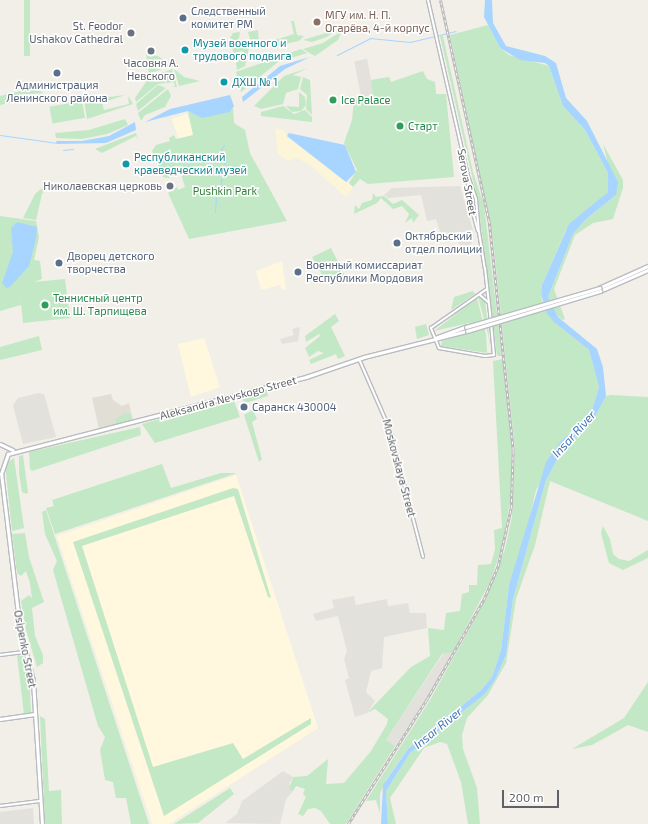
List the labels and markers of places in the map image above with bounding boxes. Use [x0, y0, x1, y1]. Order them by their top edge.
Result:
place label: Следственный комитет РМ [191, 5, 266, 31]
place label: МГУ им. Н. П. Огарёва, 4-й корпус [325, 9, 430, 35]
marker: Следственный комитет РМ [178, 13, 188, 23]
marker: МГУ им. Н. П. Огарёва, 4-й корпус [312, 17, 322, 27]
place label: St. Feodor Ushakov Cathedral [29, 20, 123, 46]
marker: St. Feodor Ushakov Cathedral [126, 28, 136, 38]
place label: Музей военного и трудового подвига [193, 37, 292, 63]
marker: Музей военного и трудового подвига [180, 45, 190, 55]
marker: Часовня А. Невского [146, 46, 156, 56]
place label: Часовня А. Невского [124, 57, 178, 83]
marker: Администрация Ленинского района [52, 68, 62, 78]
place label: ДХШ № 1 [232, 75, 278, 89]
marker: ДХШ № 1 [219, 77, 229, 87]
place label: Администрация Ленинского района [6, 79, 108, 105]
place label: Ice Palace [341, 93, 391, 107]
marker: Ice Palace [328, 95, 338, 105]
place label: Старт [408, 119, 438, 133]
marker: Старт [395, 121, 405, 131]
place label: Республиканский краеведческий музей [134, 151, 247, 177]
marker: Республиканский краеведческий музей [121, 159, 131, 169]
place label: Николаевская церковь [43, 179, 162, 193]
marker: Николаевская церковь [165, 181, 175, 191]
place label: Октябрьский отдел полиции [405, 230, 482, 256]
marker: Октябрьский отдел полиции [392, 238, 402, 248]
place label: Дворец детского творчества [67, 250, 155, 276]
marker: Дворец детского творчества [54, 258, 64, 268]
place label: Военный комиссариат Республики Мордовия [306, 259, 423, 285]
marker: Военный комиссариат Республики Мордовия [293, 267, 303, 277]
place label: Теннисный центр им. Ш. Тарпищева [53, 292, 147, 318]
marker: Теннисный центр им. Ш. Тарпищева [40, 300, 50, 310]
place label: Саранск 430004 [252, 400, 337, 414]
marker: Саранск 430004 [239, 402, 249, 412]

